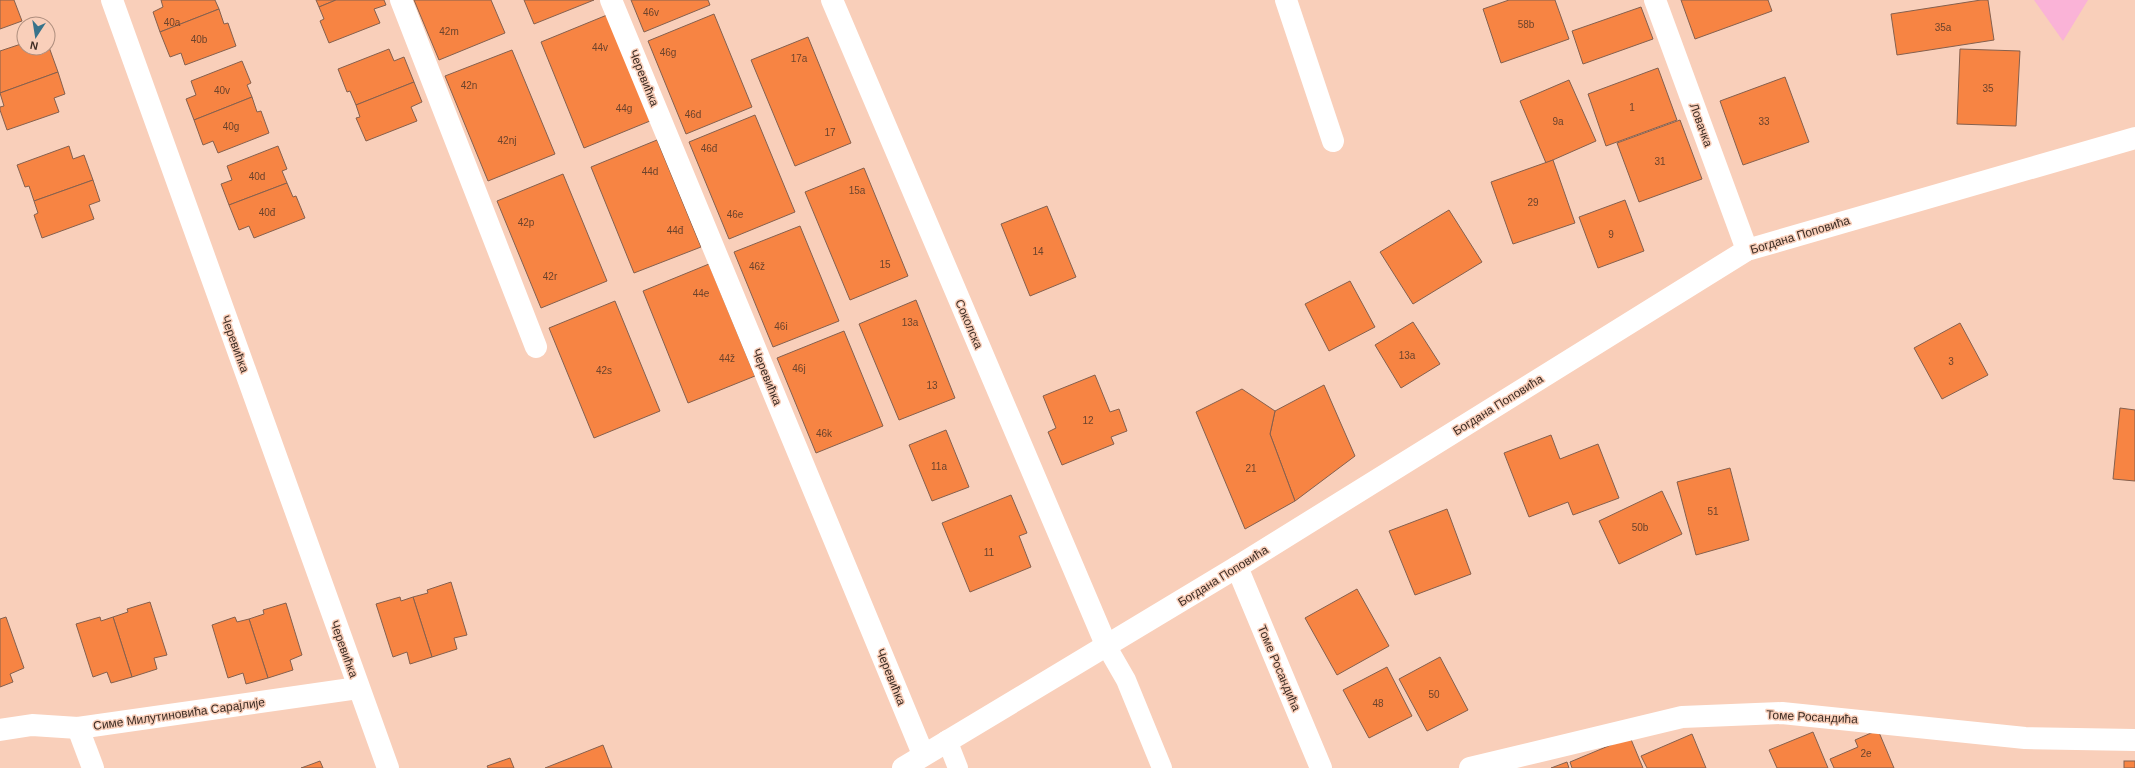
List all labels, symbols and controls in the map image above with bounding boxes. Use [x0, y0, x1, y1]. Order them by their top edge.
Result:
house number: 46v [643, 7, 659, 18]
north arrow [16, 16, 56, 56]
house number: 40a [164, 17, 181, 28]
house number: 58b [1518, 19, 1535, 30]
house number: 35a [1935, 22, 1952, 33]
house number: 42m [439, 26, 459, 37]
house number: 40b [191, 34, 208, 45]
text: N [29, 39, 39, 52]
house number: 44v [592, 42, 608, 53]
house number: 46g [660, 47, 676, 58]
street label: Черевићка [626, 48, 662, 109]
house number: 17a [791, 53, 808, 64]
house number: 42n [461, 80, 477, 91]
house number: 35 [1982, 83, 1994, 94]
house number: 40v [214, 85, 230, 96]
street label: Ловачка [1687, 101, 1715, 149]
house number: 1 [1629, 102, 1635, 113]
house number: 44g [616, 103, 632, 114]
house number: 46d [685, 109, 701, 120]
house number: 9a [1552, 116, 1564, 127]
house number: 33 [1758, 116, 1770, 127]
house number: 40g [223, 121, 239, 132]
house number: 17 [824, 127, 836, 138]
house number: 42nj [498, 135, 516, 146]
house number: 46đ [701, 143, 718, 154]
house number: 31 [1654, 156, 1666, 167]
house number: 44d [642, 166, 658, 177]
house number: 40d [249, 171, 265, 182]
house number: 15a [849, 185, 866, 196]
house number: 29 [1527, 197, 1539, 208]
house number: 40đ [259, 207, 276, 218]
house number: 46e [727, 209, 744, 220]
street label: Богдана Поповића [1748, 213, 1852, 257]
house number: 42p [518, 217, 535, 228]
house number: 44đ [667, 225, 684, 236]
house number: 9 [1608, 229, 1614, 240]
house number: 14 [1032, 246, 1044, 257]
house number: 15 [879, 259, 891, 270]
house number: 46ž [749, 261, 765, 272]
house number: 42r [543, 271, 558, 282]
house number: 44e [693, 288, 710, 299]
street label: Соколска [952, 297, 986, 351]
street label: Черевићка [218, 313, 252, 375]
house number: 13a [902, 317, 919, 328]
house number: 46i [774, 321, 788, 332]
street label: Черевићка [749, 347, 785, 408]
house number: 13a [1399, 350, 1416, 361]
house number: 44ž [719, 353, 735, 364]
house number: 3 [1948, 356, 1954, 367]
house number: 46j [792, 363, 806, 374]
house number: 42s [596, 365, 612, 376]
street label: Богдана Поповића [1450, 371, 1546, 438]
house number: 13 [926, 380, 938, 391]
house number: 12 [1082, 415, 1094, 426]
house number: 46k [816, 428, 833, 439]
house number: 11a [931, 461, 947, 472]
house number: 21 [1245, 463, 1257, 474]
house number: 51 [1707, 506, 1719, 517]
house number: 50b [1632, 522, 1649, 533]
street label: Богдана Поповића [1175, 542, 1271, 609]
house number: 11 [984, 547, 995, 558]
street label: Черевићка [327, 618, 361, 680]
street label: Томе Росандића [1255, 623, 1304, 713]
street label: Черевићка [873, 647, 909, 708]
house number: 50 [1428, 689, 1440, 700]
street label: Симе Милутиновића Сарајлије [92, 695, 266, 733]
house number: 48 [1372, 698, 1384, 709]
street label: Томе Росандића [1766, 708, 1859, 726]
house number: 2e [1860, 748, 1872, 759]

